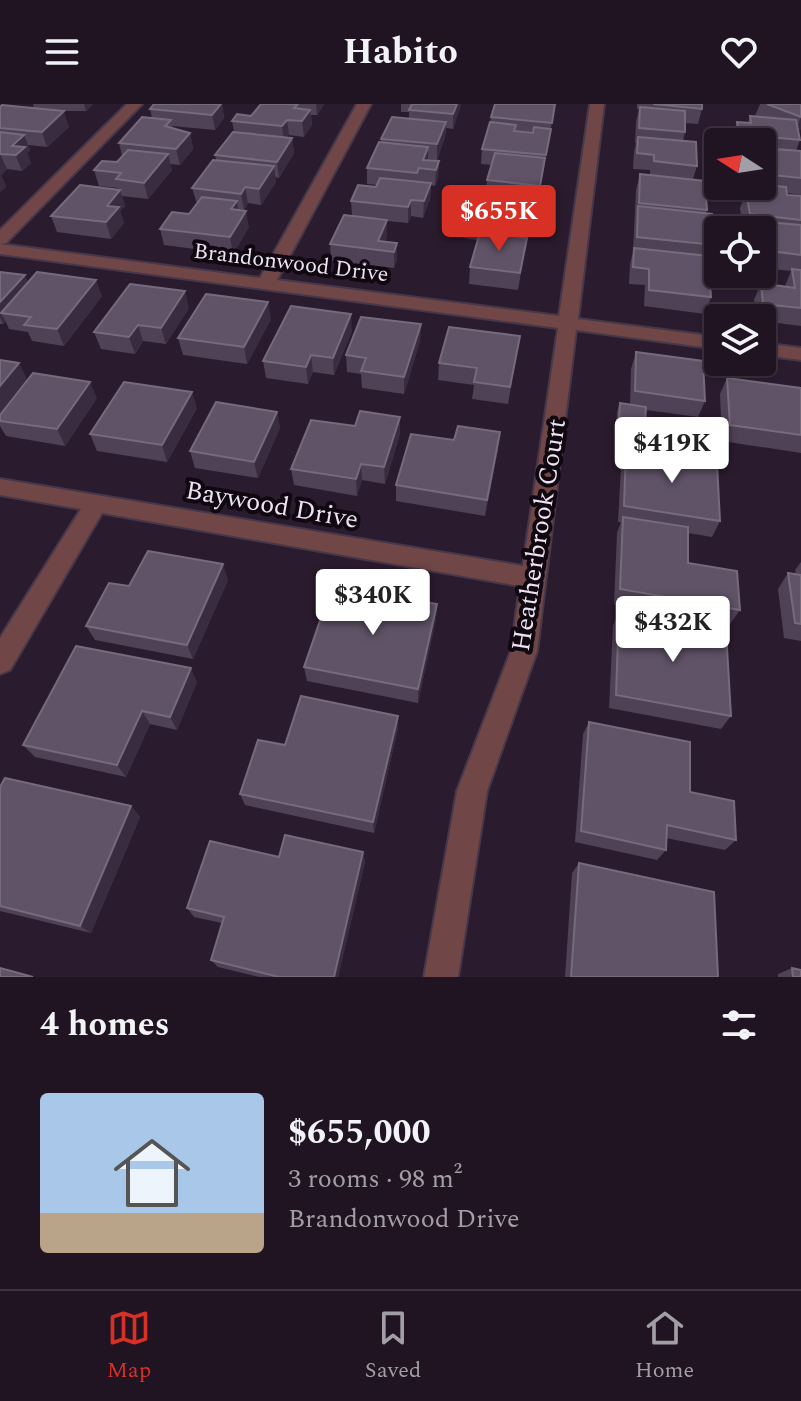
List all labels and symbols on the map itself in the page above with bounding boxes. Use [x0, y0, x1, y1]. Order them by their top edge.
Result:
north arrow [704, 128, 776, 200]
pin: $655K [443, 185, 555, 253]
street label: Brandonwood Drive [192, 235, 390, 291]
street label: Heatherbrook Court [501, 416, 577, 654]
pin: $419K [616, 417, 728, 485]
street label: Baywood Drive [182, 470, 362, 540]
pin: $340K [317, 569, 429, 637]
pin: $432K [617, 596, 729, 664]

